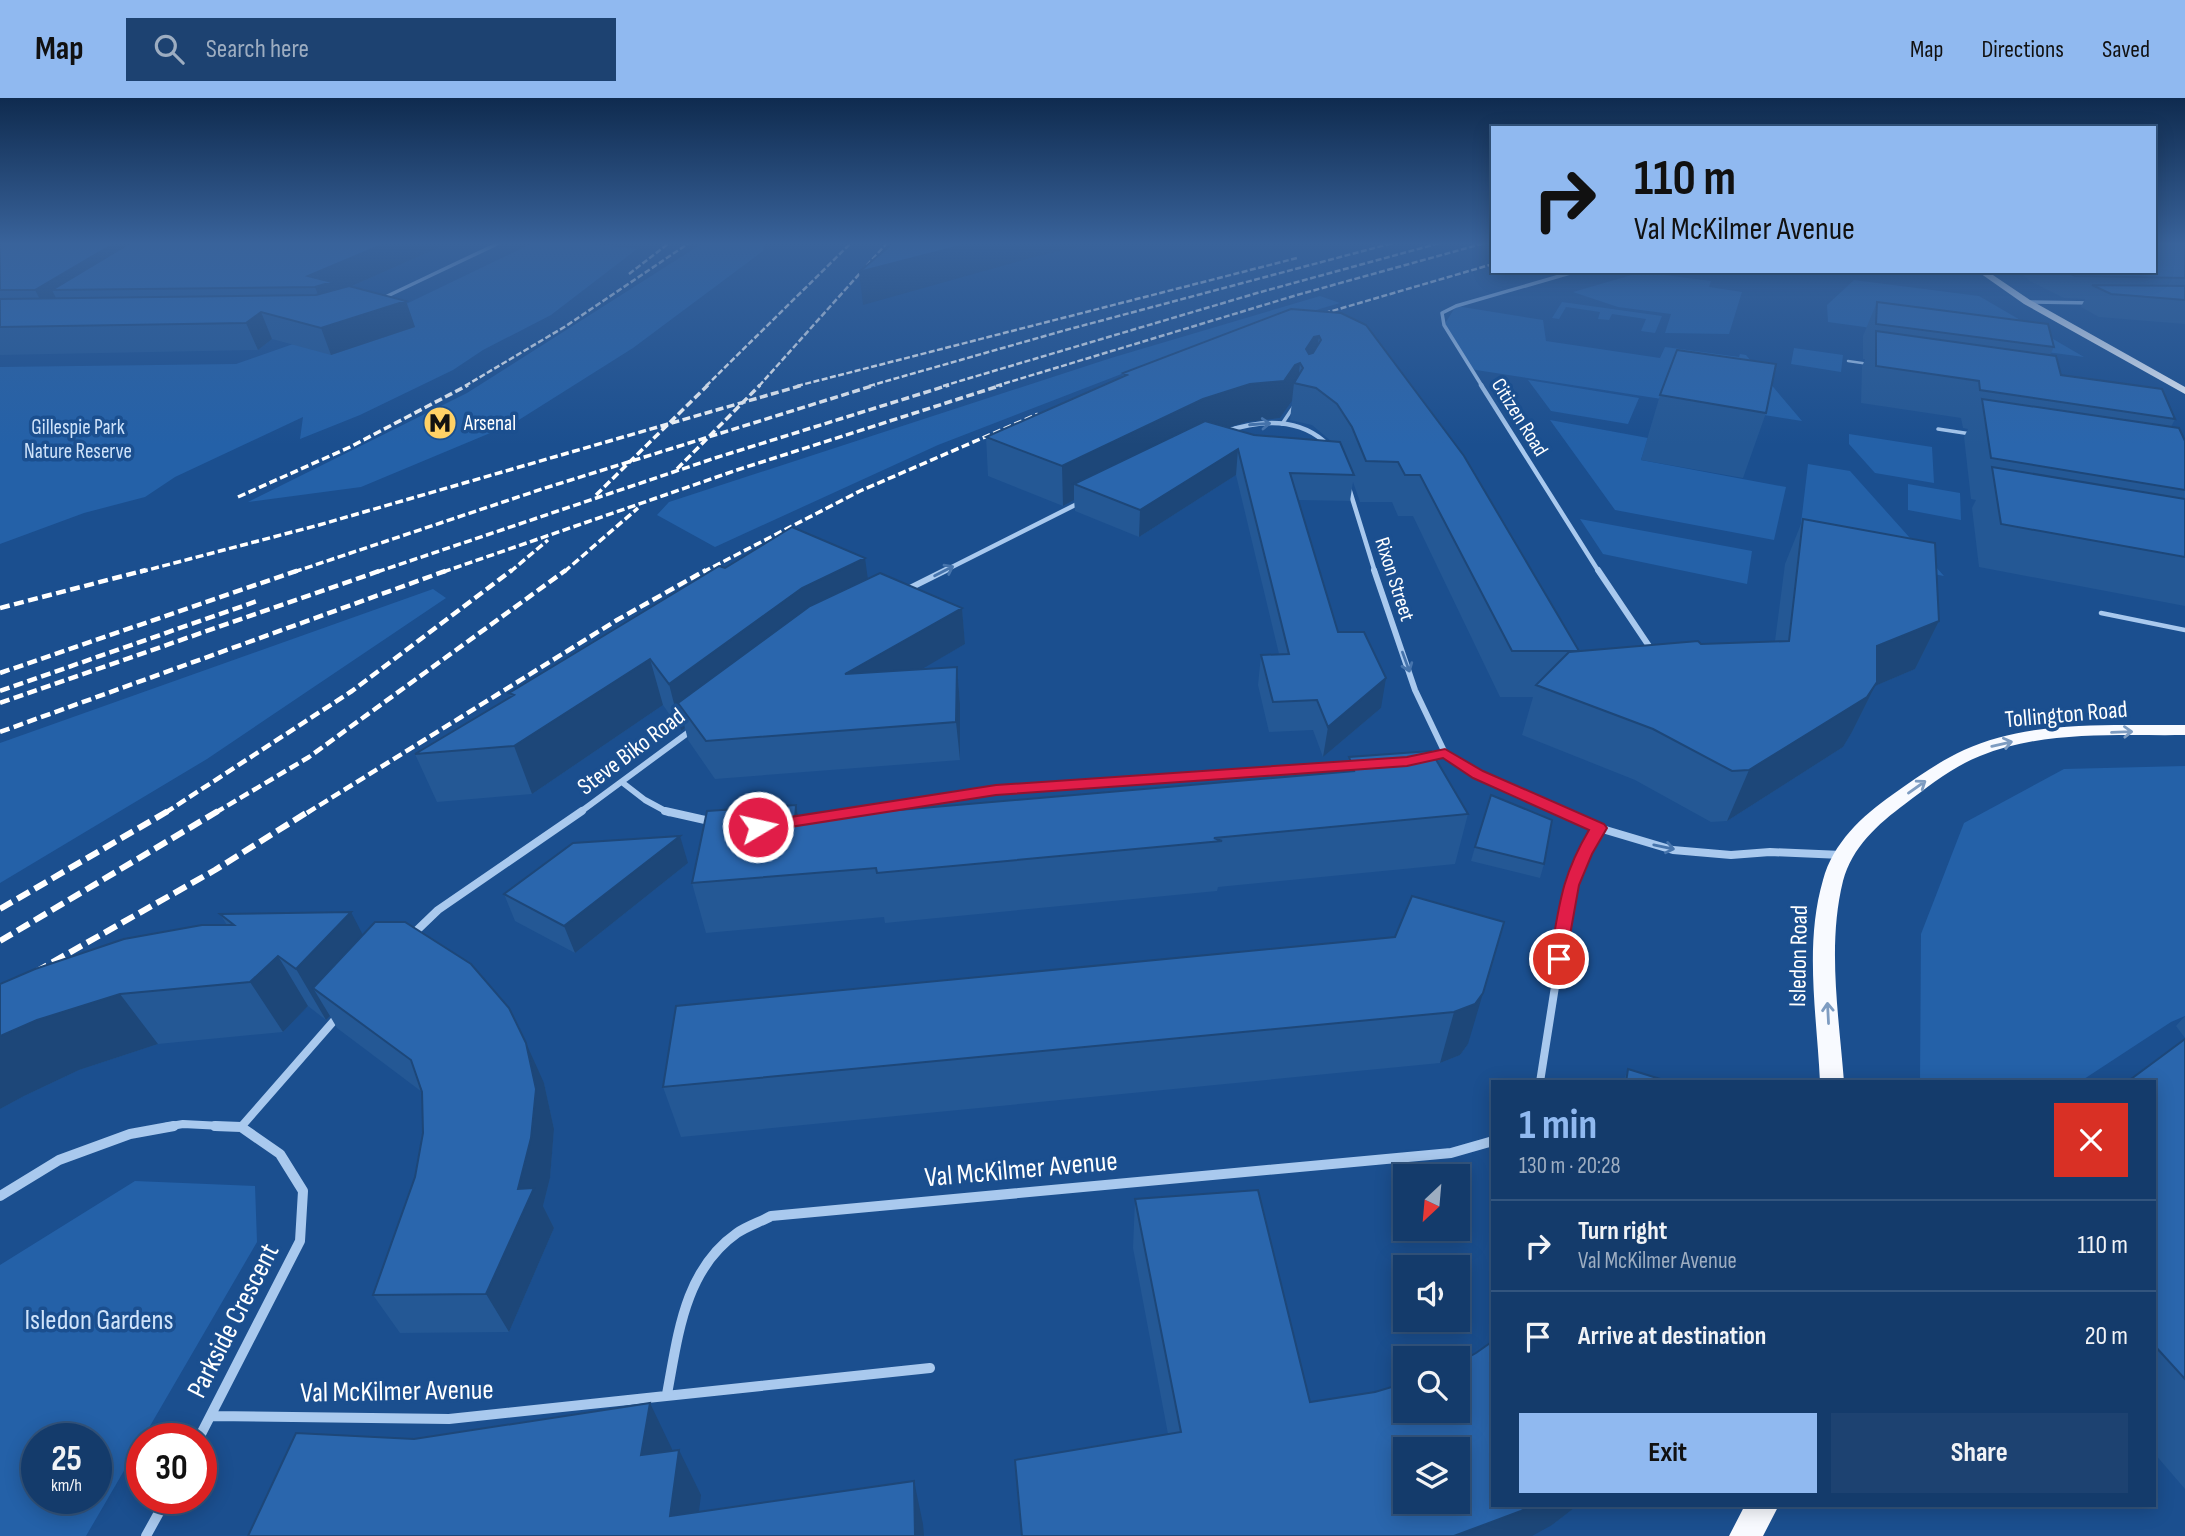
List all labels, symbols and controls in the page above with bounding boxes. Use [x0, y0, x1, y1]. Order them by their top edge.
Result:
search box [126, 18, 616, 81]
text: Map [35, 29, 84, 69]
icon: search [150, 30, 188, 68]
text: Search here [206, 34, 309, 65]
text: Map [1910, 35, 1943, 64]
text: Directions [1981, 35, 2064, 64]
text: Saved [2102, 35, 2150, 64]
text: 110 m [1634, 150, 1736, 209]
icon: right [1519, 154, 1610, 245]
text: Val McKilmer Avenue [1634, 210, 1855, 249]
street label: Citizen Road [1486, 374, 1553, 461]
metro station icon: Arsenal [421, 404, 459, 442]
place label: Arsenal [463, 411, 516, 436]
park label: Gillespie Park Nature Reserve [24, 415, 132, 464]
one-way arrow [1248, 417, 1271, 430]
street label: Rixon Street [1369, 534, 1420, 624]
one-way arrow [933, 563, 954, 577]
one-way arrow [1401, 650, 1413, 672]
street label: Tollington Road [2004, 695, 2129, 734]
street label: Steve Biko Road [572, 702, 691, 801]
one-way arrow [2110, 725, 2133, 739]
one-way arrow [1990, 737, 2012, 750]
one-way arrow [1906, 780, 1926, 794]
position arrow [721, 790, 795, 864]
one-way arrow [1652, 841, 1675, 855]
street label: Isledon Road [1783, 905, 1814, 1007]
pin [1529, 929, 1589, 989]
icon: arrive [1540, 940, 1578, 978]
one-way arrow [1822, 1002, 1835, 1025]
text: 1 min [1519, 1100, 1597, 1151]
button: close [2054, 1103, 2128, 1177]
street label: Val McKilmer Avenue [923, 1145, 1119, 1194]
text: 130 m · 20:28 [1519, 1152, 1621, 1180]
north arrow [1393, 1164, 1470, 1241]
map controls [1393, 1164, 1470, 1514]
text: Turn right [1578, 1216, 1667, 1247]
icon: right [1519, 1227, 1557, 1265]
text: 110 m [2077, 1230, 2128, 1261]
street label: Parkside Crescent [180, 1238, 286, 1403]
text: Val McKilmer Avenue [1578, 1247, 1737, 1275]
button: sound [1393, 1255, 1470, 1332]
park label: Isledon Gardens [24, 1304, 174, 1337]
icon: arrive [1519, 1318, 1557, 1356]
text: Arrive at destination [1578, 1321, 1766, 1352]
text: 20 m [2085, 1321, 2128, 1352]
button: search [1393, 1346, 1470, 1423]
street label: Val McKilmer Avenue [300, 1373, 494, 1410]
button: Exit [1519, 1413, 1817, 1493]
button: Share [1831, 1413, 2128, 1493]
speed limit sign: 30 [126, 1423, 217, 1514]
button: layers [1393, 1437, 1470, 1514]
text: 25 [51, 1438, 82, 1481]
text: km/h [51, 1475, 82, 1496]

